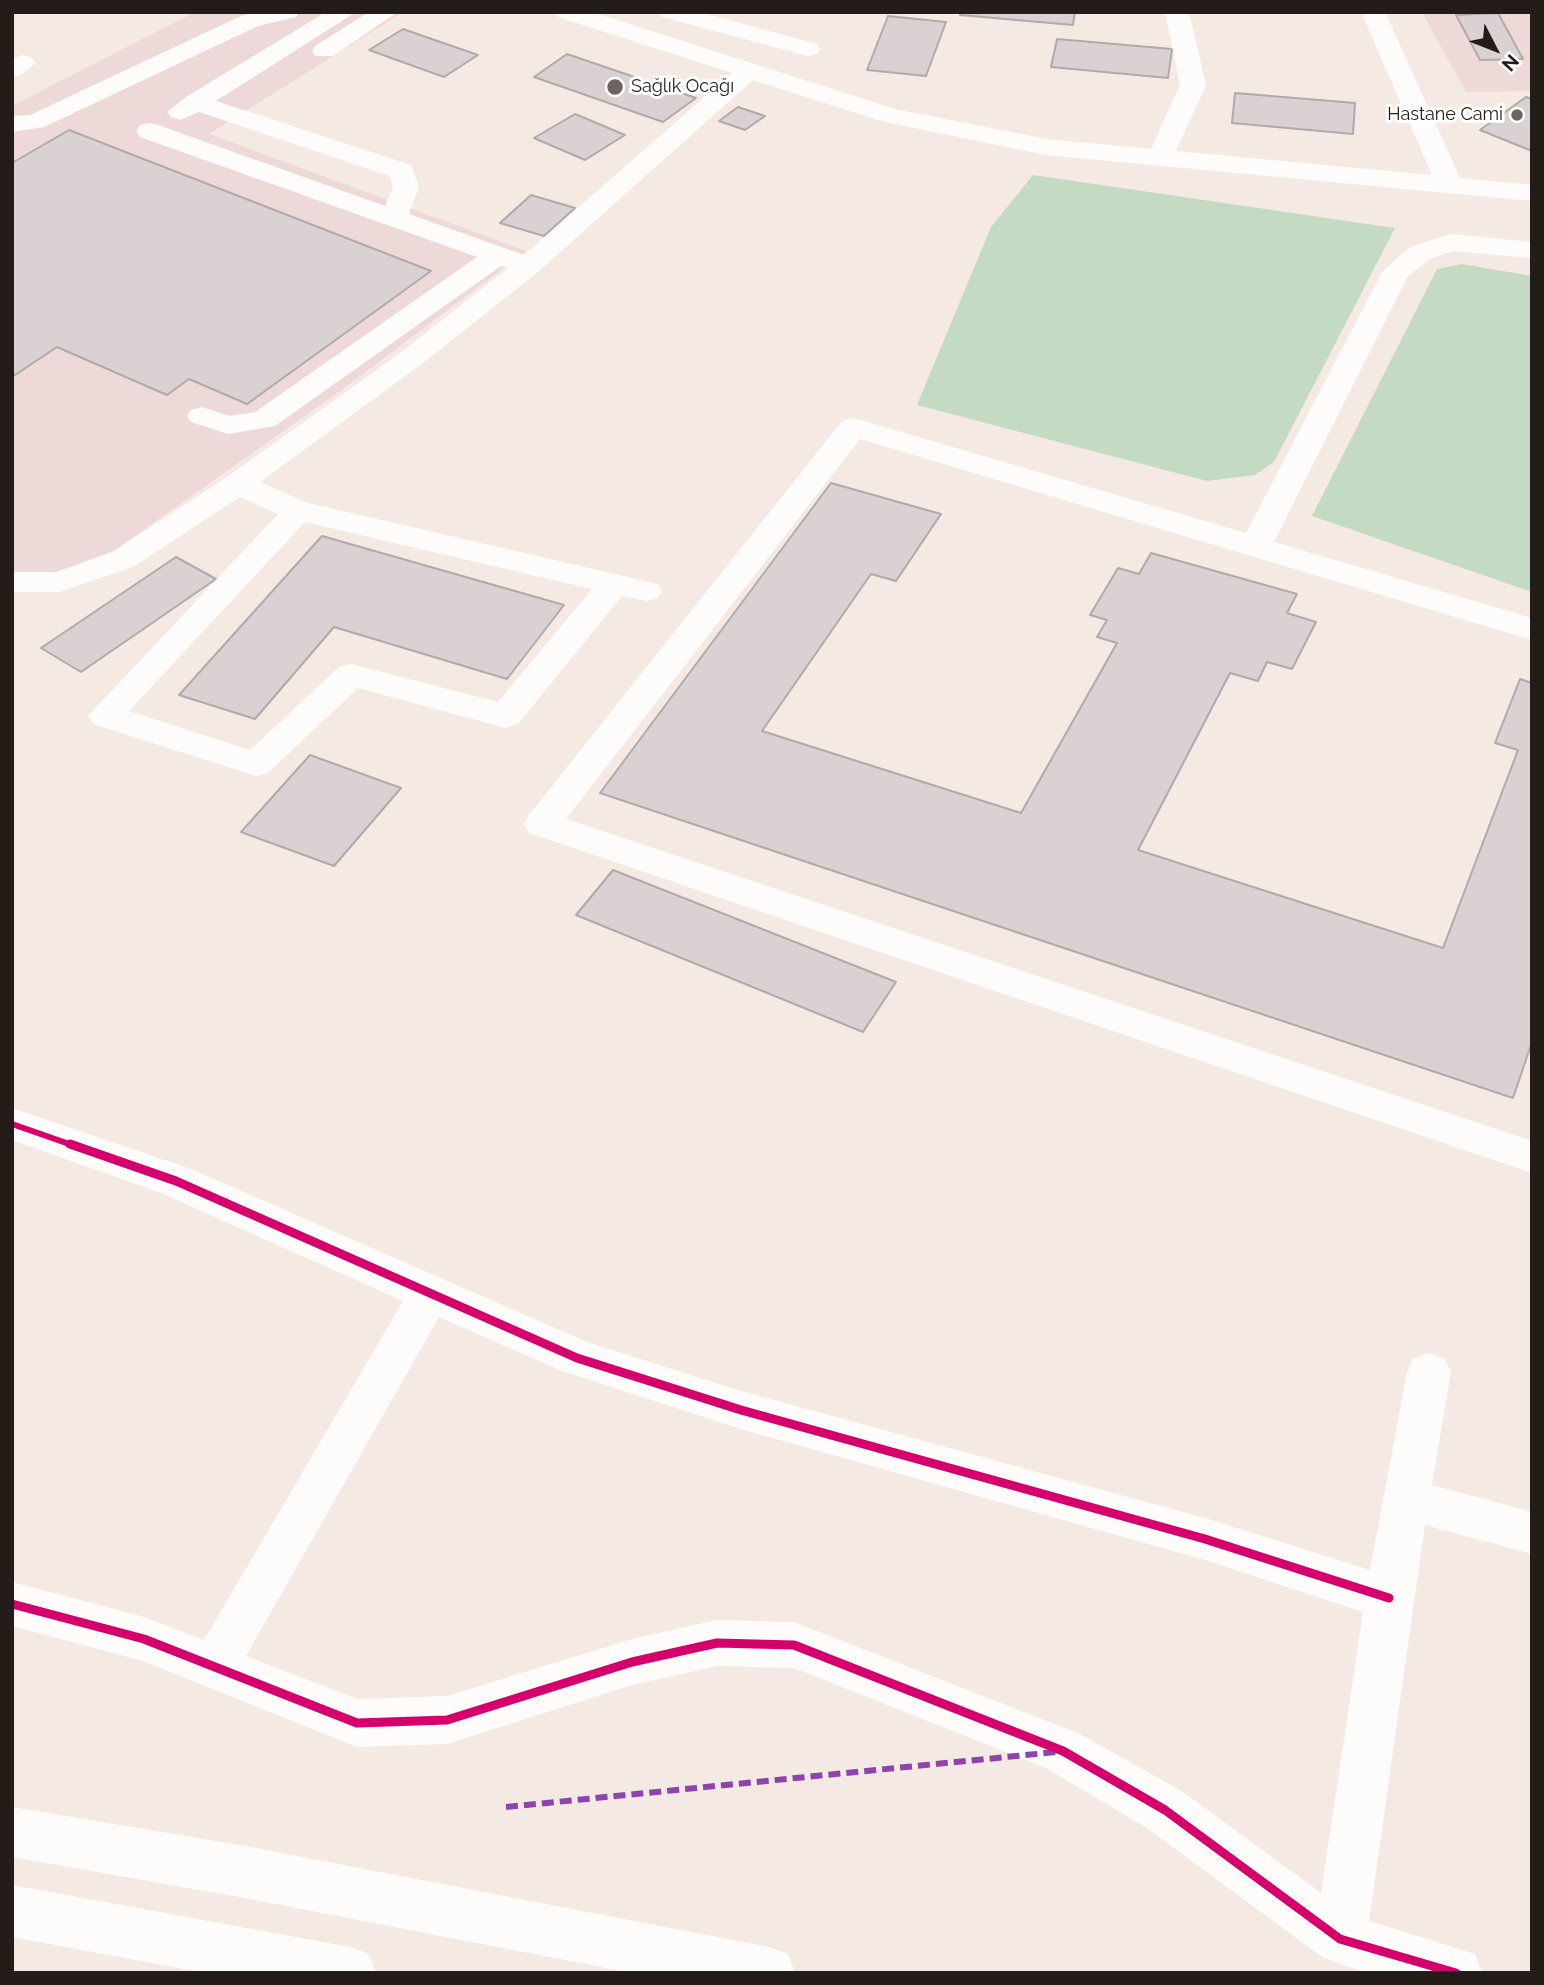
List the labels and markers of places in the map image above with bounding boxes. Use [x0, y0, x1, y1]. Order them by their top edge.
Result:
place label: Sağlık Ocağı [631, 76, 734, 98]
marker: Sağlık Ocağı [605, 77, 625, 97]
place label: Hastane Cami [1387, 104, 1503, 126]
marker: Hastane Cami [1509, 107, 1525, 123]

